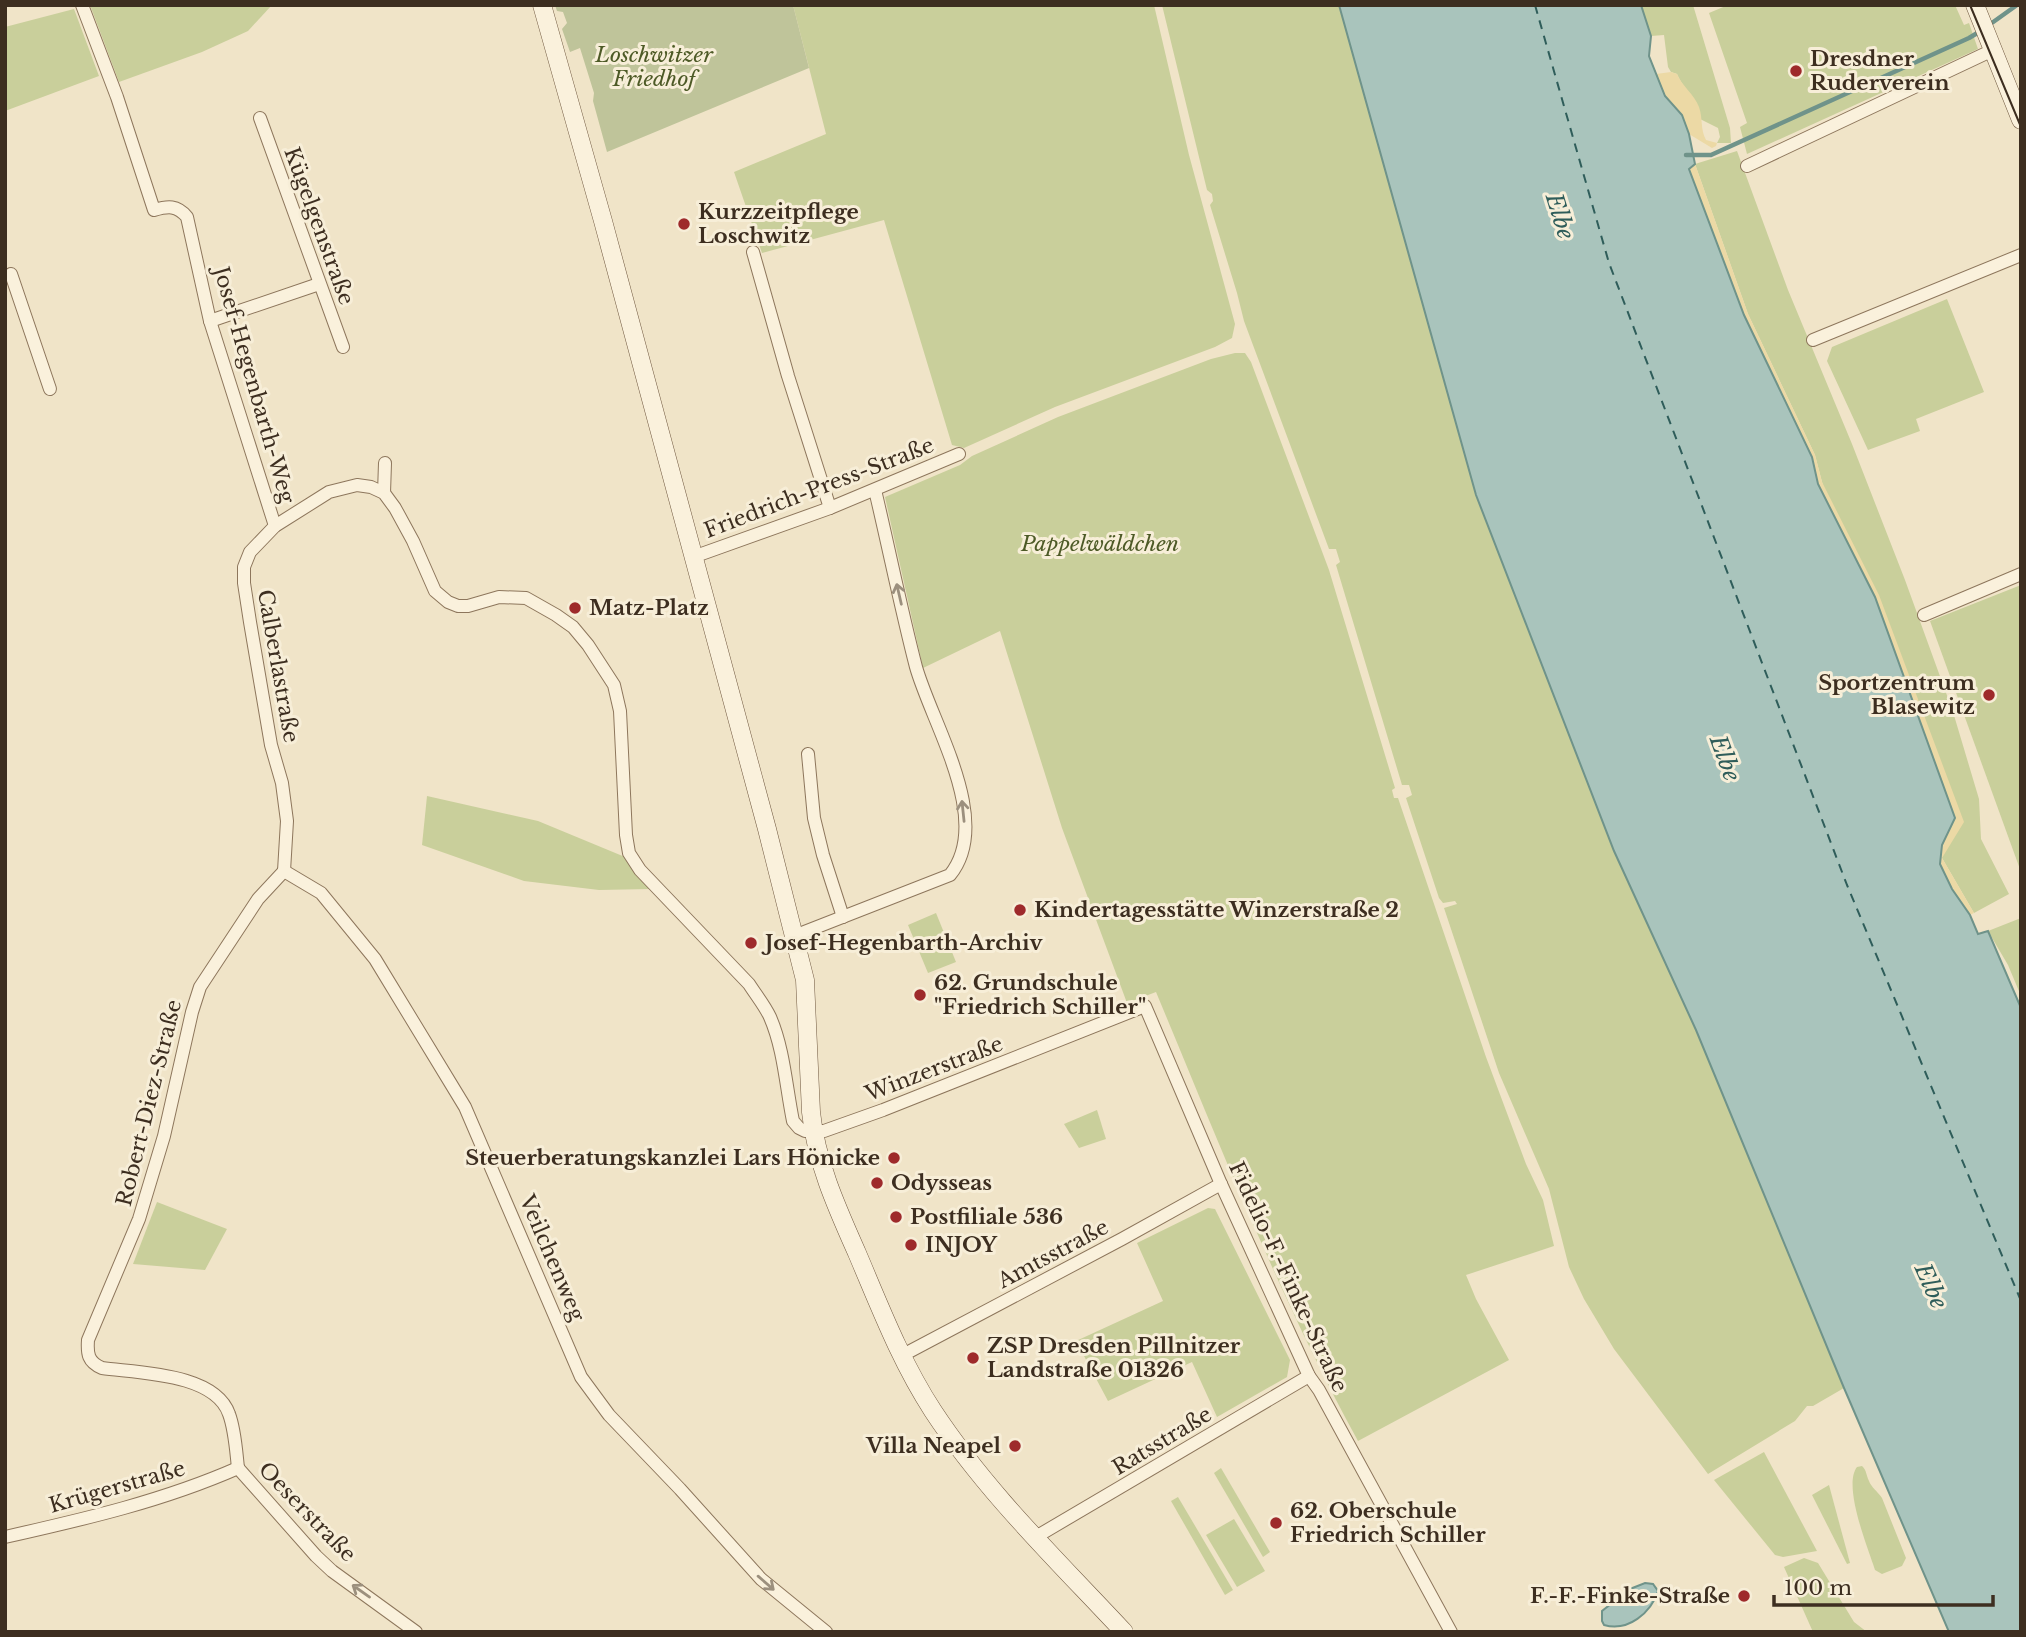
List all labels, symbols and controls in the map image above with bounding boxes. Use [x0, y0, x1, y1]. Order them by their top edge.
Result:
park label: Loschwitzer Friedhof [594, 42, 714, 92]
place label: Dresdner Ruderverein [1810, 46, 1950, 96]
marker: Dresdner Ruderverein [1788, 63, 1804, 79]
street label: Kügelgenstraße [278, 144, 360, 308]
water label: Elbe [1539, 189, 1580, 243]
place label: Kurzzeitpflege Loschwitz [698, 199, 859, 249]
marker: Kurzzeitpflege Loschwitz [676, 216, 692, 232]
street label: Josef-Hegenbarth-Weg [207, 261, 300, 507]
street label: Friedrich-Press-Straße [700, 432, 938, 544]
park label: Pappelwäldchen [1020, 531, 1179, 557]
one-way arrow [892, 583, 905, 605]
street label: Calberlastraße [252, 587, 304, 745]
place label: Matz-Platz [589, 595, 709, 621]
marker: Matz-Platz [567, 600, 583, 616]
place label: Sportzentrum Blasewitz [1818, 670, 1975, 720]
marker: Sportzentrum Blasewitz [1981, 687, 1997, 703]
water label: Elbe [1703, 730, 1746, 785]
one-way arrow [956, 800, 969, 823]
place label: Kindertagesstätte Winzerstraße 2 [1034, 897, 1399, 923]
marker: Kindertagesstätte Winzerstraße 2 [1012, 902, 1028, 918]
place label: Josef-Hegenbarth-Archiv [761, 930, 1043, 956]
marker: Josef-Hegenbarth-Archiv [743, 935, 759, 951]
place label: 62. Grundschule "Friedrich Schiller" [934, 970, 1146, 1020]
marker: 62. Grundschule "Friedrich Schiller" [912, 987, 928, 1003]
street label: Robert-Diez-Straße [111, 997, 187, 1209]
street label: Winzerstraße [861, 1031, 1007, 1108]
place label: Steuerberatungskanzlei Lars Hönicke [465, 1145, 880, 1171]
marker: Steuerberatungskanzlei Lars Hönicke [886, 1150, 902, 1166]
street label: Fidelio-F.-Finke-Straße [1223, 1158, 1353, 1396]
place label: Odysseas [891, 1170, 992, 1196]
marker: Odysseas [869, 1175, 885, 1191]
street label: Veilchenweg [513, 1190, 590, 1325]
place label: Postfiliale 536 [910, 1204, 1063, 1230]
marker: Postfiliale 536 [888, 1209, 904, 1225]
street label: Amtsstraße [992, 1214, 1113, 1295]
place label: INJOY [925, 1232, 998, 1258]
marker: INJOY [903, 1237, 919, 1253]
water label: Elbe [1908, 1258, 1954, 1314]
place label: ZSP Dresden Pillnitzer Landstraße 01326 [987, 1333, 1241, 1383]
marker: ZSP Dresden Pillnitzer Landstraße 01326 [965, 1350, 981, 1366]
street label: Ratsstraße [1108, 1401, 1216, 1481]
place label: Villa Neapel [865, 1433, 1002, 1459]
marker: Villa Neapel [1007, 1438, 1023, 1454]
street label: Krügerstraße [46, 1455, 188, 1519]
street label: Oeserstraße [253, 1457, 361, 1567]
place label: 62. Oberschule Friedrich Schiller [1290, 1498, 1486, 1548]
marker: 62. Oberschule Friedrich Schiller [1268, 1515, 1284, 1531]
scale bar [1774, 1564, 1993, 1608]
one-way arrow [757, 1575, 775, 1591]
text: 100 m [1784, 1575, 1852, 1601]
place label: F.-F.-Finke-Straße [1530, 1583, 1730, 1609]
one-way arrow [352, 1584, 371, 1598]
marker: F.-F.-Finke-Straße [1736, 1588, 1752, 1604]

